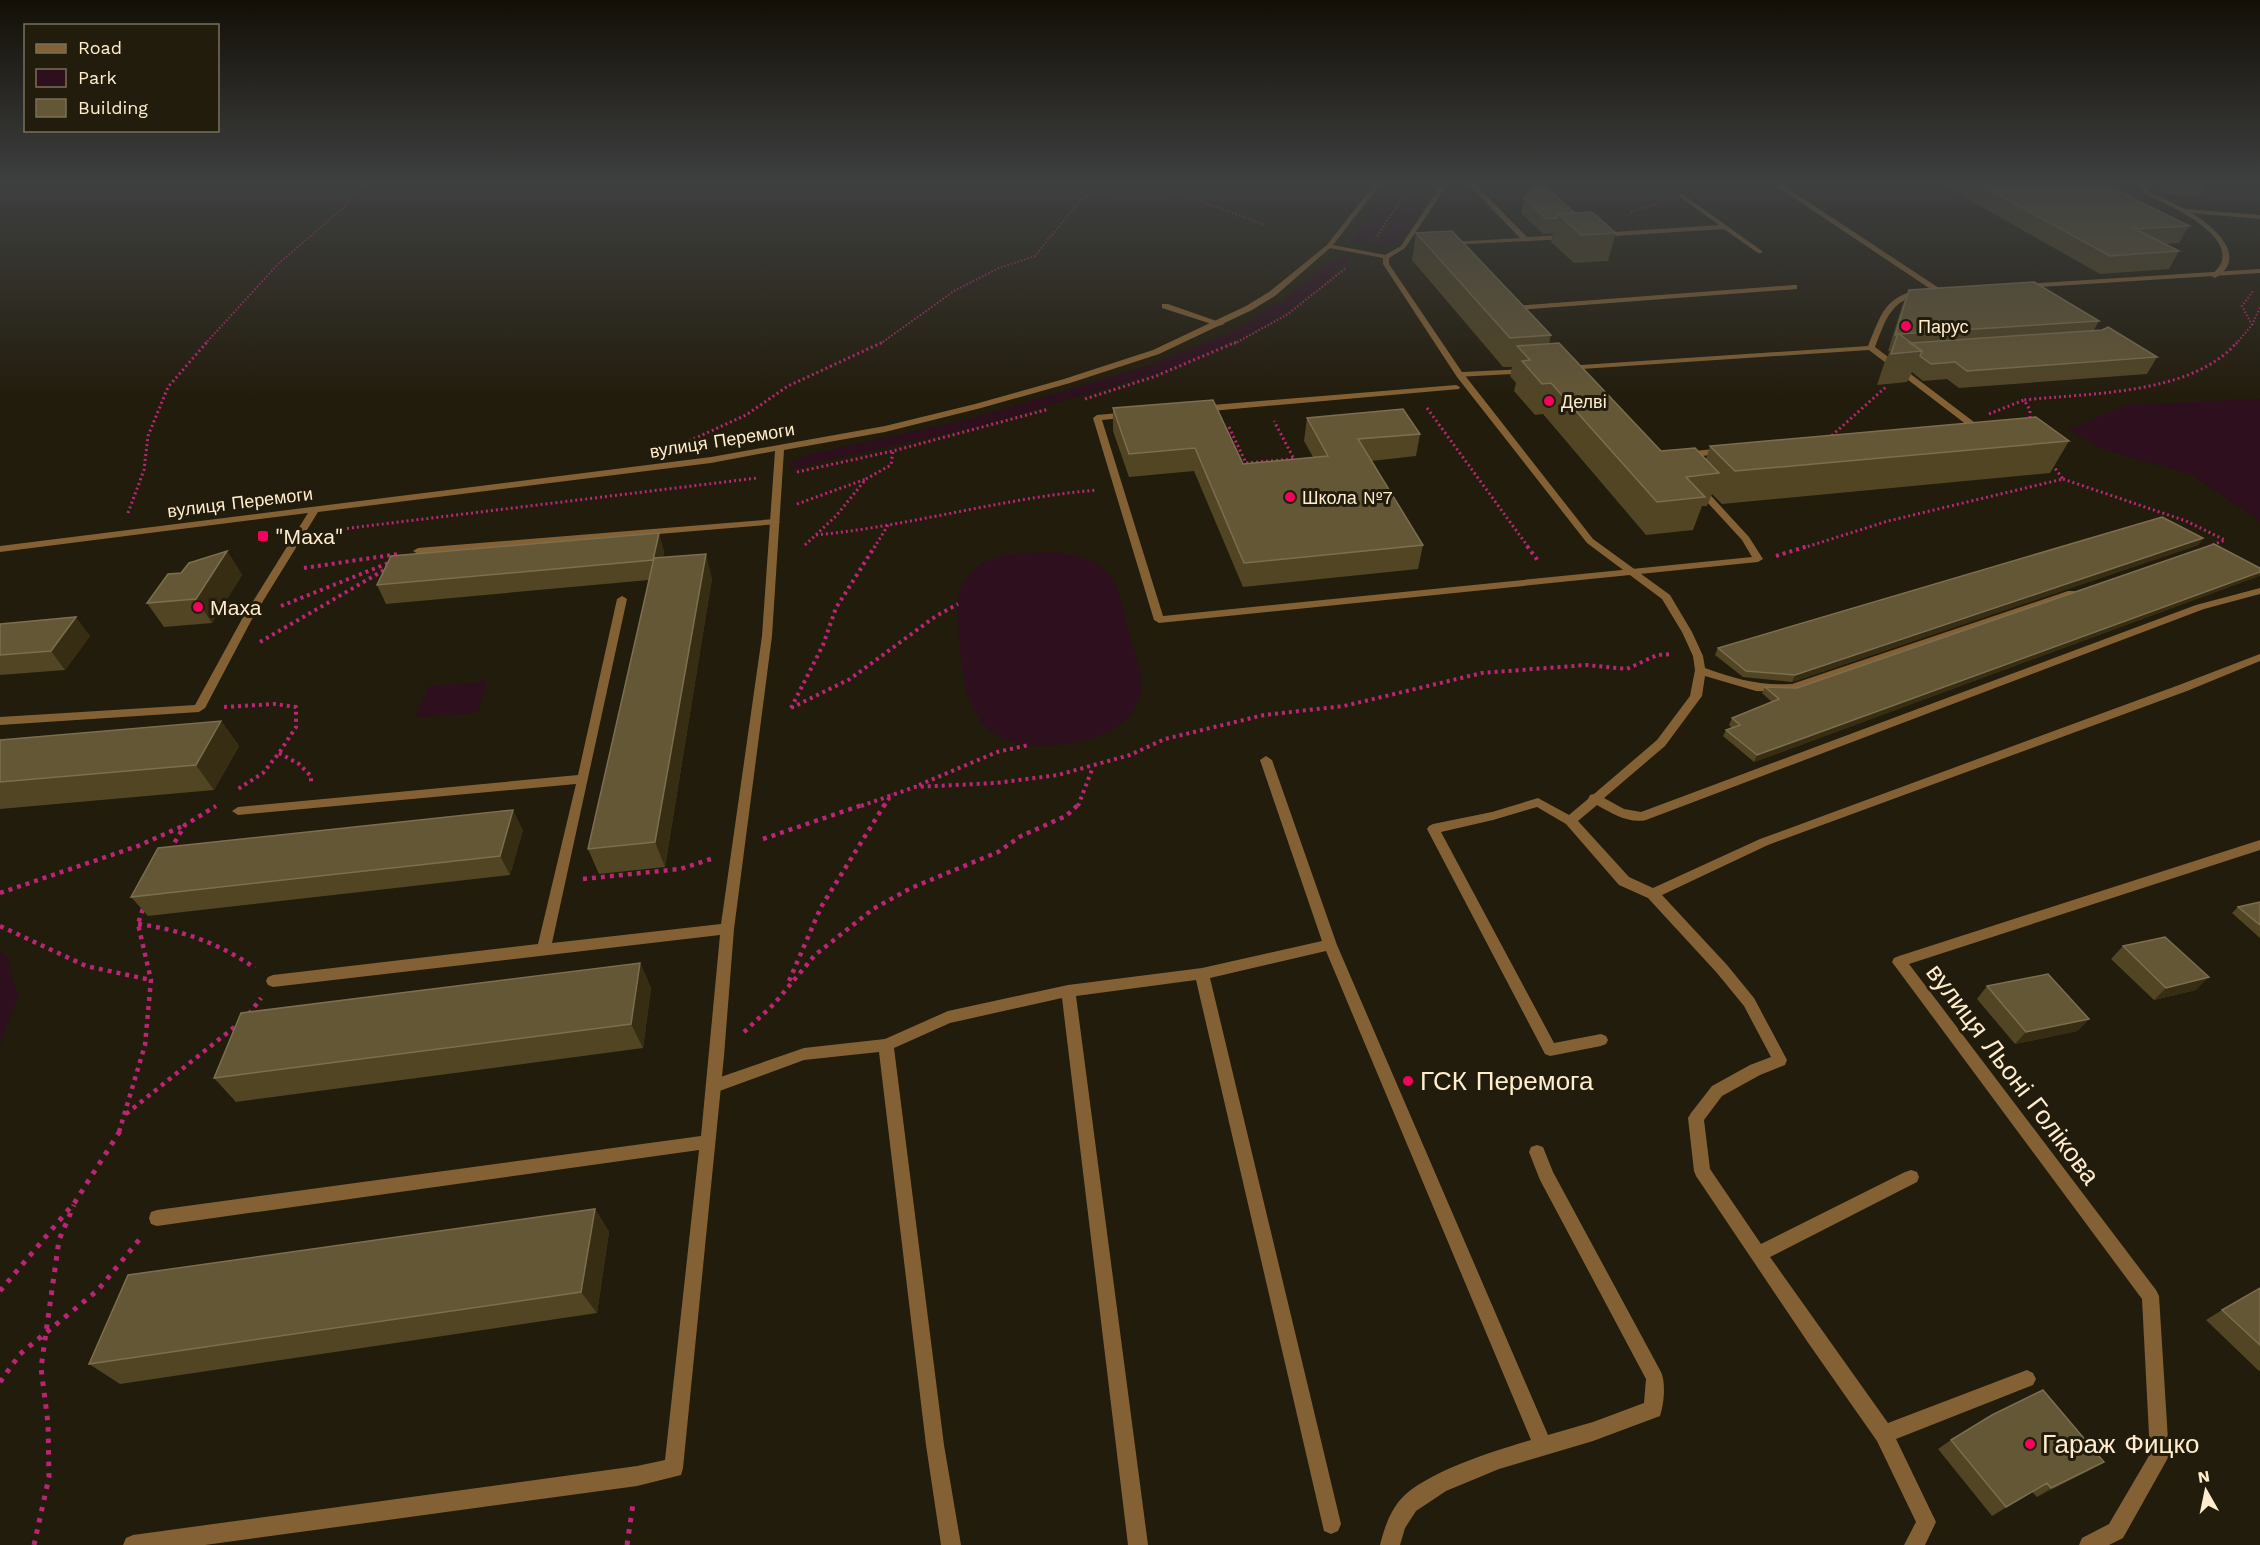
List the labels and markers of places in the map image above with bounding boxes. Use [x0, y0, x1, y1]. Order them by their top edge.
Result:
place label: Парус [1918, 316, 1969, 337]
marker: Парус [1899, 319, 1913, 333]
place label: Делві [1561, 391, 1607, 412]
marker: Делві [1542, 394, 1556, 408]
place label: Школа №7 [1302, 487, 1393, 508]
marker: Школа №7 [1283, 490, 1297, 504]
place label: "Маха" [275, 524, 343, 549]
marker: "Маха" [256, 529, 270, 543]
place label: Маха [210, 595, 262, 620]
marker: Маха [191, 600, 205, 614]
place label: ГСК Перемога [1420, 1066, 1594, 1096]
marker: ГСК Перемога [1401, 1074, 1415, 1088]
place label: Гараж Фицко [2042, 1429, 2200, 1459]
marker: Гараж Фицко [2023, 1437, 2037, 1451]

